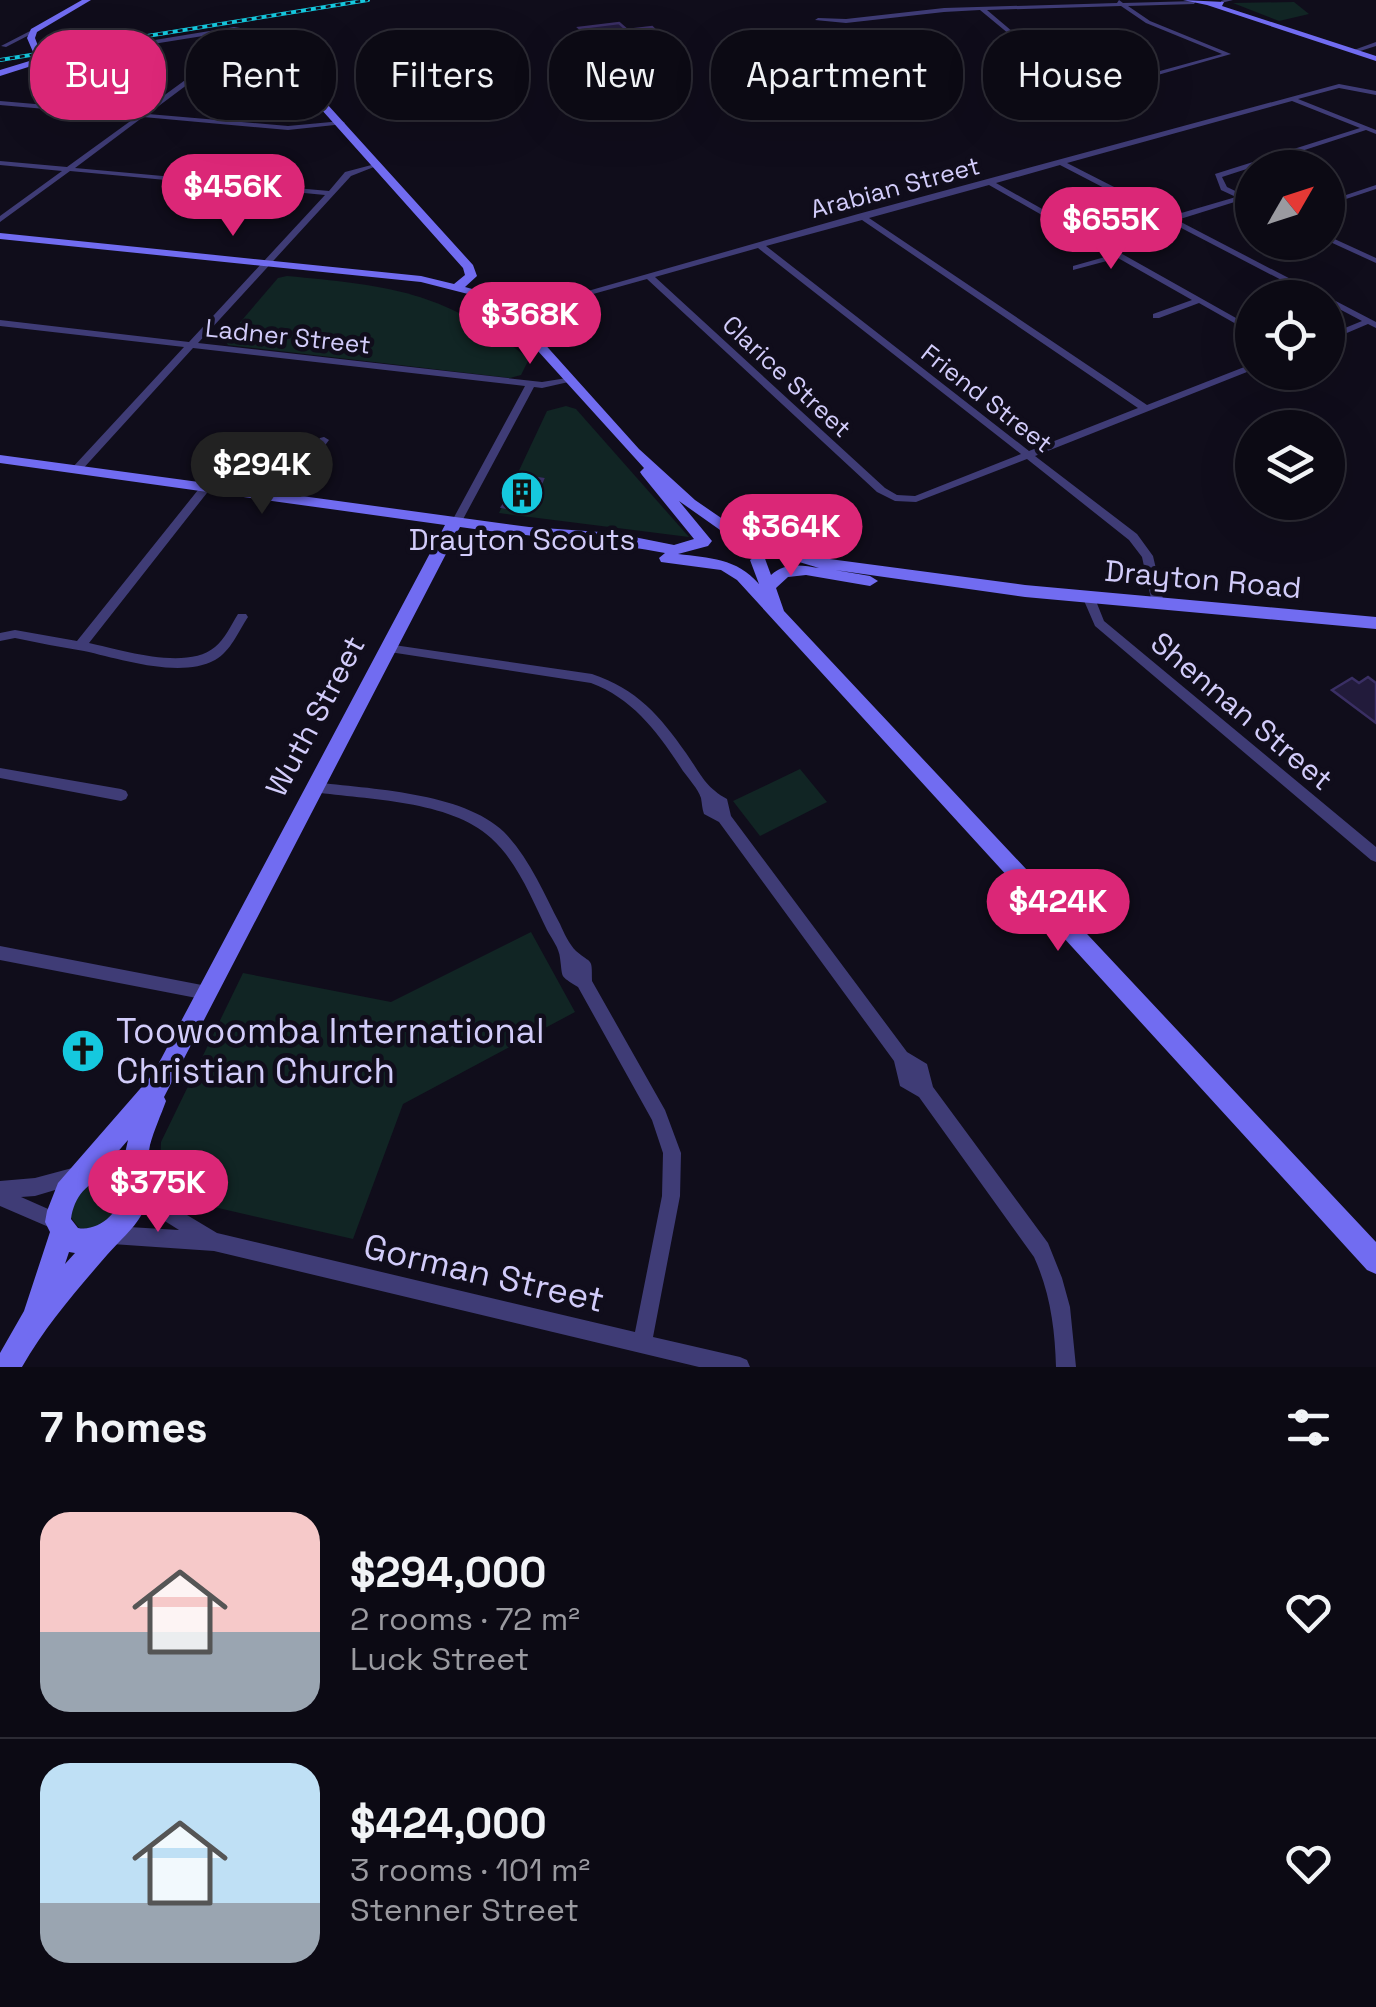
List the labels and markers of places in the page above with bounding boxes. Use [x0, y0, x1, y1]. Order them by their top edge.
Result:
pin: $456K [163, 154, 303, 239]
pin: $655K [1041, 187, 1181, 272]
pin: $368K [460, 282, 600, 367]
pin: $294K [192, 432, 332, 517]
building icon: Drayton Scouts [499, 470, 545, 516]
pin: $364K [721, 494, 861, 579]
place label: Drayton Scouts [409, 520, 635, 559]
pin: $424K [988, 869, 1128, 954]
place label: Toowoomba International Christian Church [116, 1009, 545, 1093]
church icon: Toowoomba International Christian Church [60, 1028, 106, 1074]
pin: $375K [88, 1150, 228, 1235]

